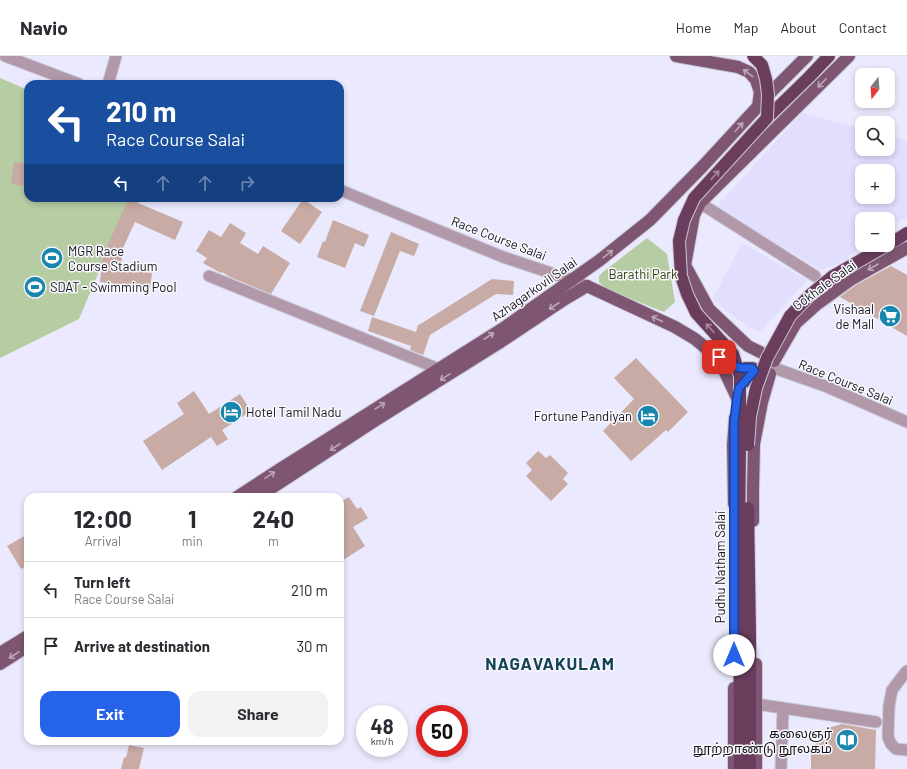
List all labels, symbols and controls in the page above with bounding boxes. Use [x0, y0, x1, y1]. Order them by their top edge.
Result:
text: Navio [20, 16, 68, 39]
text: Home [676, 19, 712, 36]
text: Map [734, 19, 758, 36]
text: About [780, 19, 817, 36]
text: Contact [839, 19, 887, 36]
north arrow [855, 68, 895, 108]
map controls [855, 68, 895, 252]
one-way arrow [742, 69, 753, 77]
one-way arrow [817, 79, 827, 88]
text: 210 m [106, 94, 176, 128]
icon: left [40, 96, 92, 148]
button: search [855, 116, 895, 156]
one-way arrow [735, 122, 744, 133]
text: Race Course Salai [106, 128, 245, 150]
button: + [855, 164, 895, 204]
one-way arrow [711, 170, 720, 180]
icon: left [110, 172, 132, 194]
icon: ahead [152, 172, 174, 194]
icon: ahead [194, 172, 216, 194]
icon: right [236, 172, 258, 194]
button: − [855, 212, 895, 252]
street label: Race Course Salai [449, 213, 549, 263]
place label: MGR Race Course Stadium [68, 243, 158, 274]
sports icon: MGR Race Course Stadium [39, 245, 65, 271]
one-way arrow [602, 250, 613, 258]
street label: Azhagarkovil Salai [488, 253, 580, 325]
street label: Gokhale Salai [789, 257, 859, 313]
one-way arrow [867, 264, 879, 272]
park label: Barathi Park [608, 266, 678, 282]
sports icon: SDAT - Swimming Pool [22, 274, 48, 300]
place label: SDAT - Swimming Pool [50, 279, 176, 295]
place label: Vishaal de Mall [833, 301, 874, 332]
one-way arrow [549, 302, 560, 310]
supermarket icon: Vishaal de Mall [877, 303, 903, 329]
one-way arrow [652, 315, 664, 322]
one-way arrow [705, 323, 714, 333]
one-way arrow [484, 332, 495, 341]
pin [702, 340, 736, 374]
icon: arrive [708, 346, 730, 368]
street label: Race Course Salai [796, 356, 896, 408]
one-way arrow [440, 373, 451, 381]
hotel icon: Hotel Tamil Nadu [218, 399, 244, 425]
one-way arrow [374, 402, 385, 410]
hotel icon: Fortune Pandiyan [635, 403, 661, 429]
place label: Hotel Tamil Nadu [246, 404, 342, 420]
place label: Fortune Pandiyan [534, 408, 632, 424]
one-way arrow [329, 443, 341, 451]
one-way arrow [264, 471, 275, 479]
text: 12:00 [74, 504, 132, 533]
text: 1 [188, 504, 196, 533]
text: 240 [253, 504, 294, 533]
street label: Pudhu Natham Salai [712, 511, 728, 623]
text: Arrival [85, 533, 121, 549]
text: min [182, 533, 203, 549]
text: m [268, 533, 279, 549]
text: Turn left [74, 573, 130, 591]
icon: left [40, 579, 62, 601]
text: 210 m [291, 581, 328, 599]
text: Race Course Salai [74, 591, 174, 607]
position arrow [713, 634, 755, 676]
icon: arrive [40, 635, 62, 657]
text: Arrive at destination [74, 637, 210, 655]
text: 30 m [296, 637, 328, 655]
one-way arrow [9, 651, 20, 659]
district label: NAGAVAKULAM [485, 653, 615, 673]
button: Exit [40, 691, 180, 737]
button: Share [188, 691, 328, 737]
speed limit sign: 50 [416, 705, 468, 757]
text: 48 [371, 714, 393, 738]
place label: கலைஞர் நூற்றாண்டு நூலகம் [693, 725, 833, 757]
library icon: கலைஞர் நூற்றாண்டு நூலகம் [834, 727, 860, 753]
text: km/h [371, 735, 393, 747]

